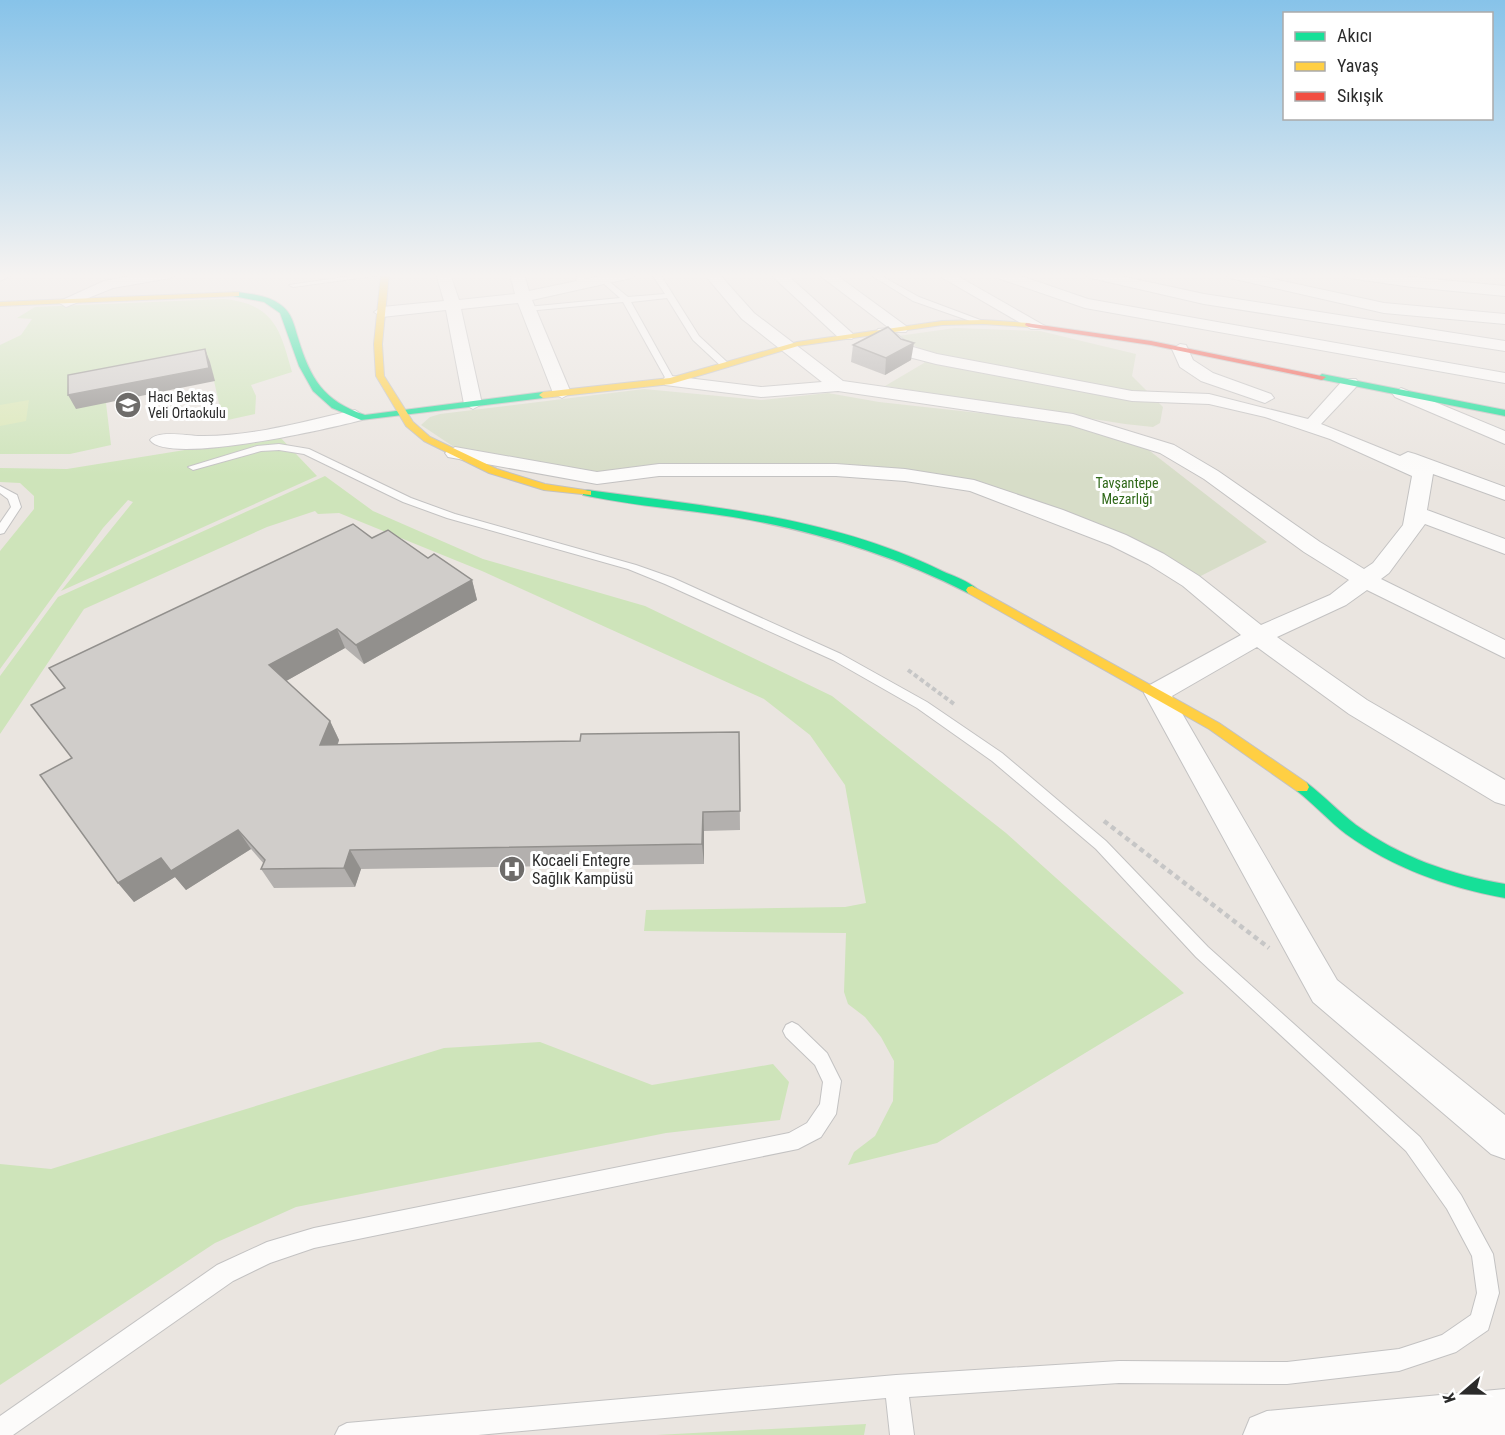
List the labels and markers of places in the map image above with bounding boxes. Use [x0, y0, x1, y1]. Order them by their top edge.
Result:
place label: Hacı Bektaş Veli Ortaokulu [148, 389, 226, 421]
school or university icon: Hacı Bektaş Veli Ortaokulu [113, 390, 143, 420]
place label: Kocaeli Entegre Sağlık Kampüsü [532, 851, 633, 888]
hospital icon: Kocaeli Entegre Sağlık Kampüsü [497, 854, 527, 884]

